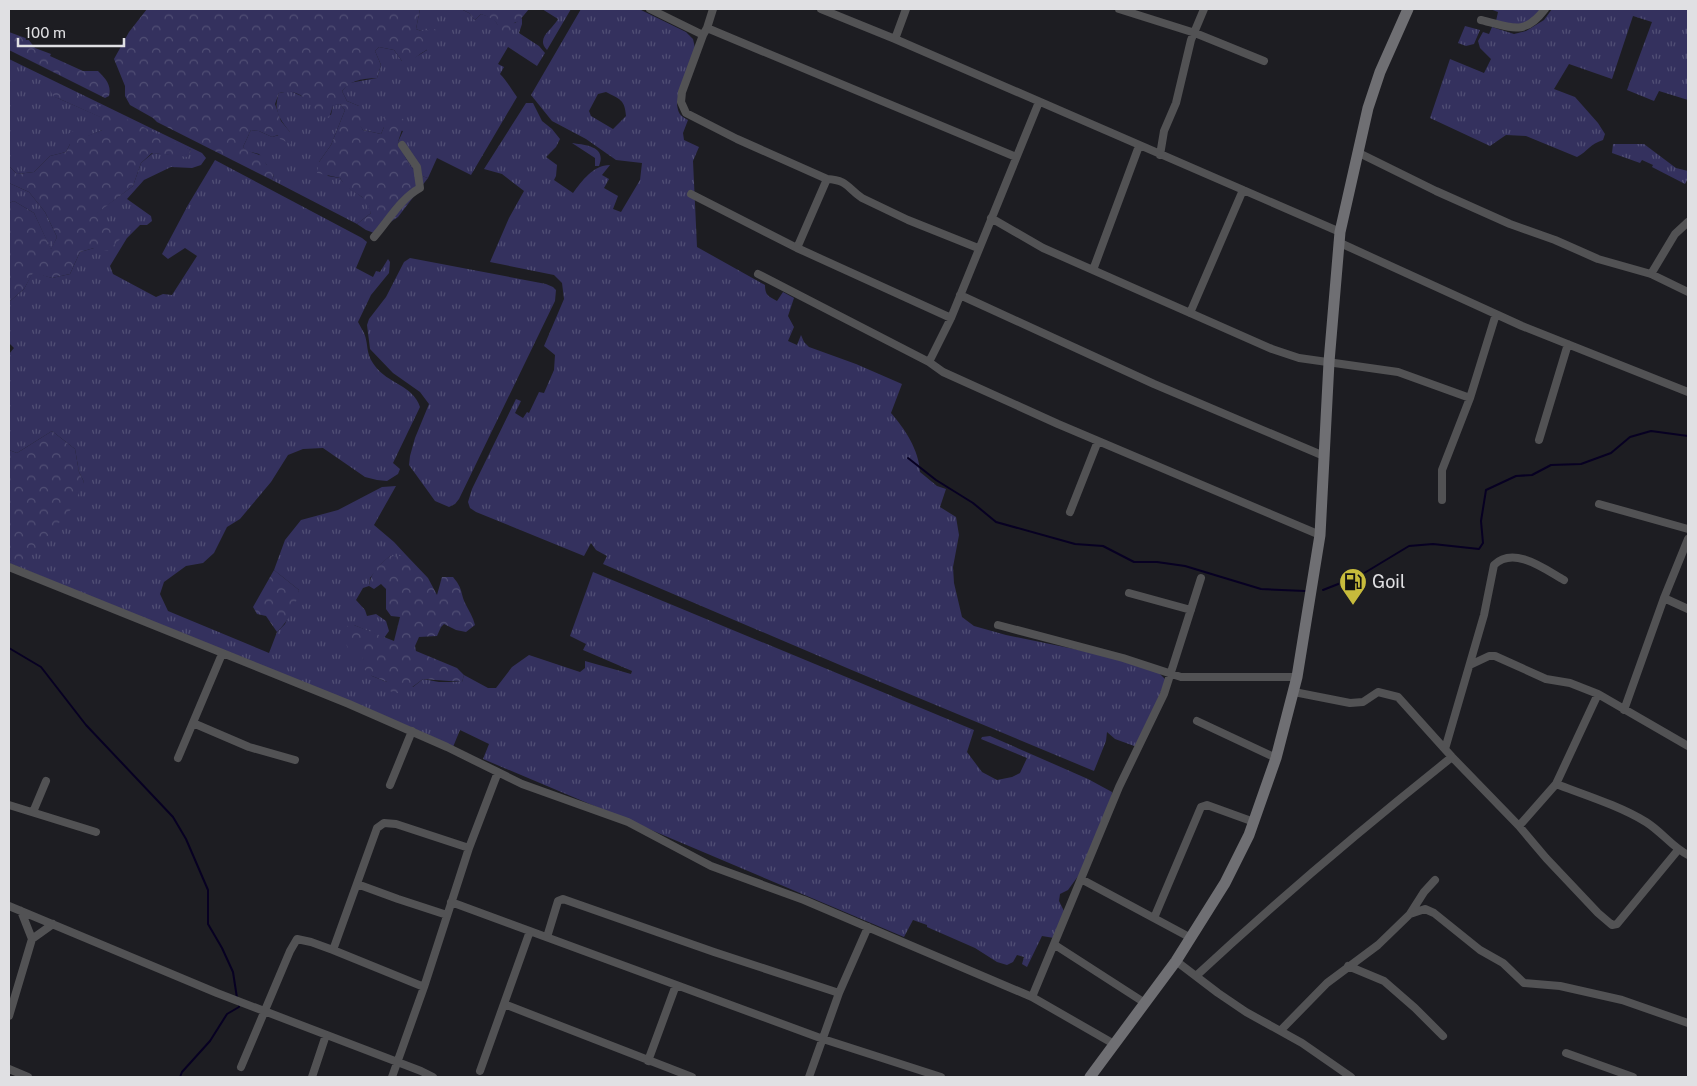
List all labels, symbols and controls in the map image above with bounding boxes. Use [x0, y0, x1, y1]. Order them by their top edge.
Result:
scale bar [18, 15, 124, 47]
text: 100 m [25, 24, 66, 41]
fuel station icon: Goil [1338, 567, 1368, 606]
place label: Goil [1372, 571, 1405, 592]

